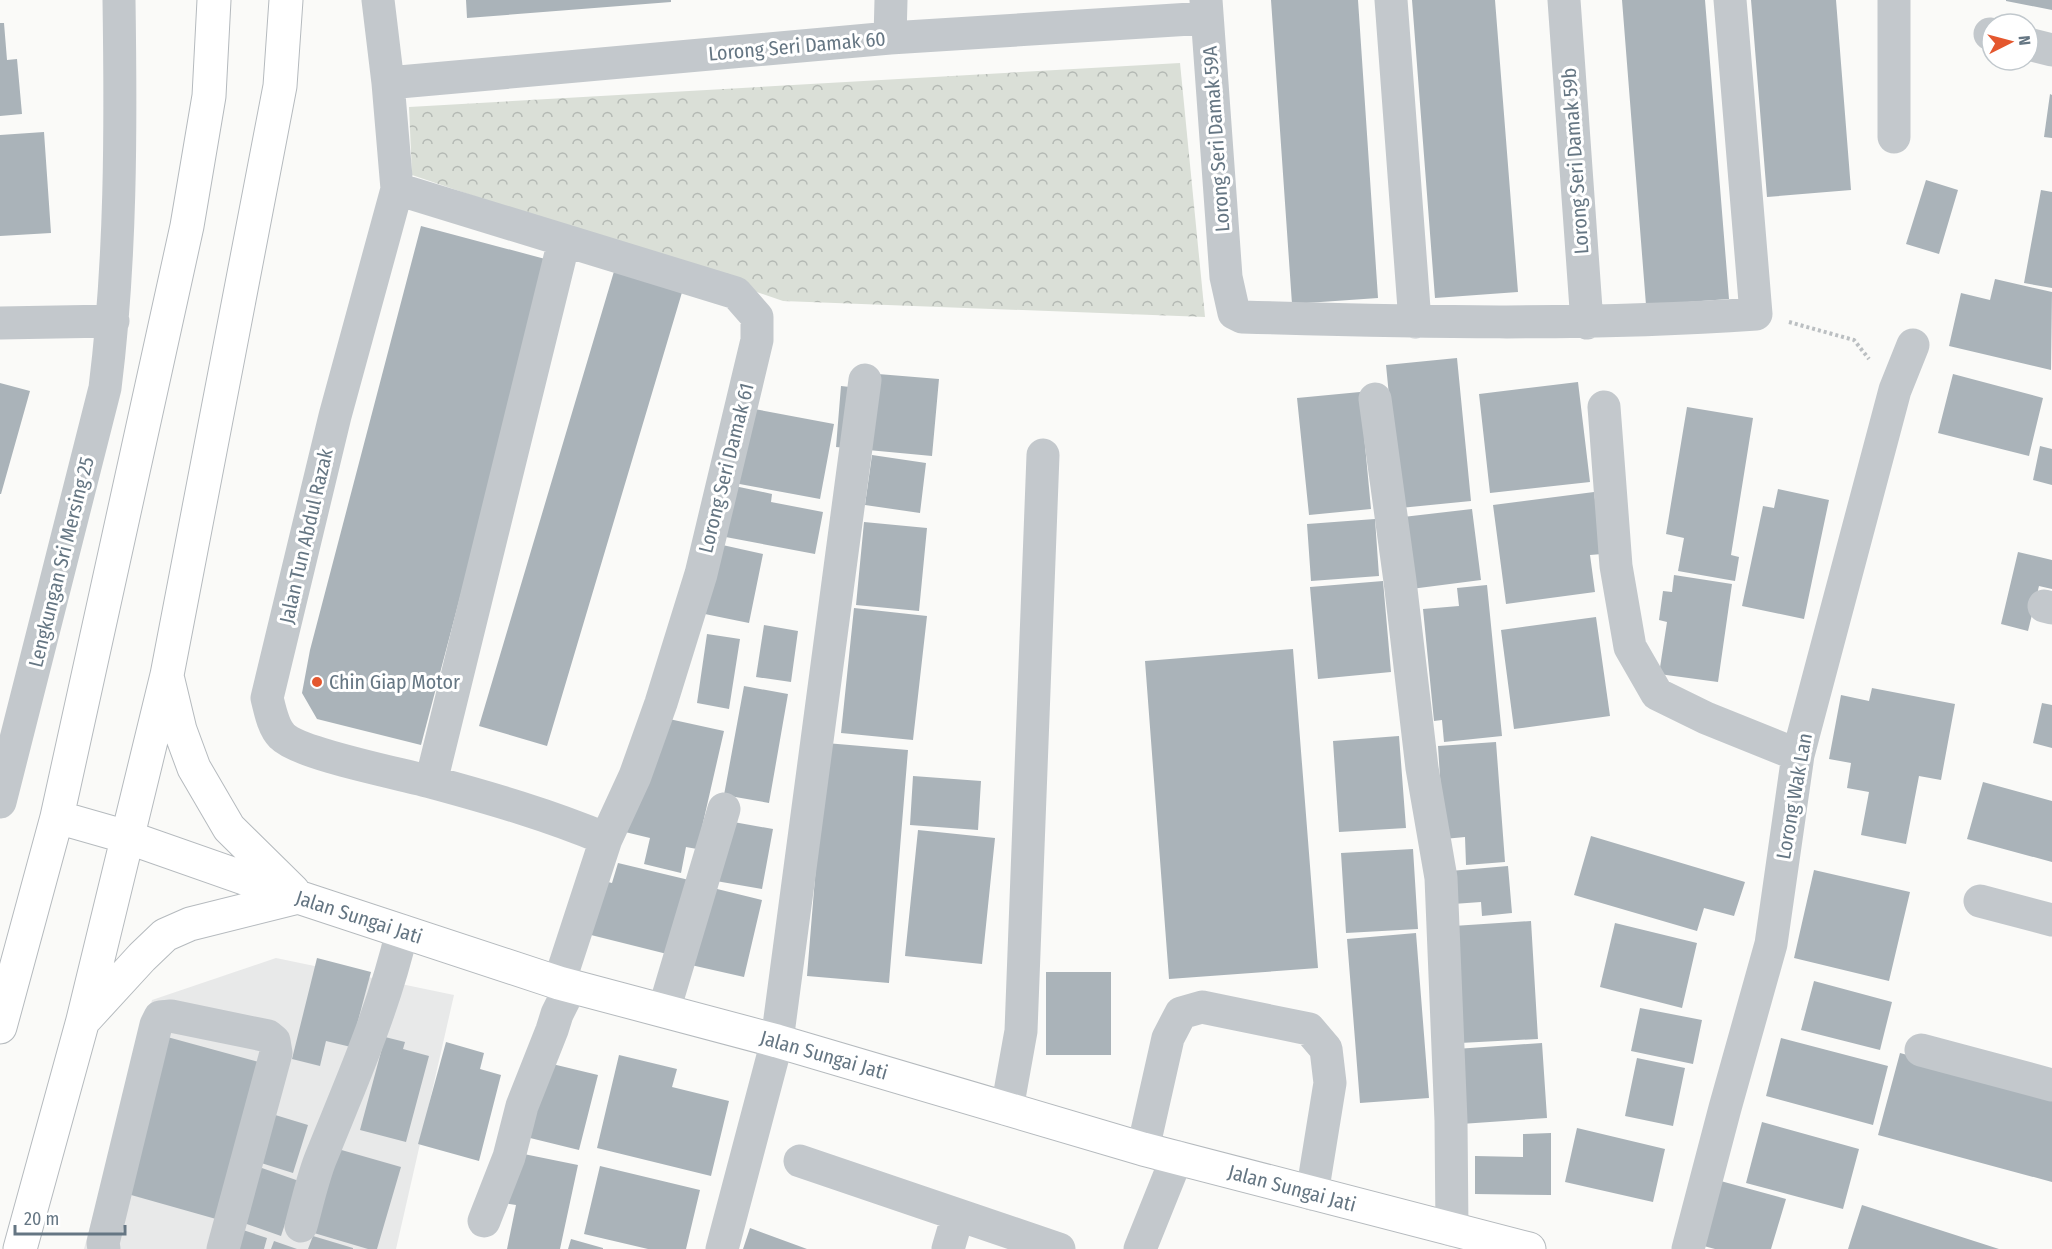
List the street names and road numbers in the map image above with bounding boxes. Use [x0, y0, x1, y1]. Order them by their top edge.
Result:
street label: Lorong Seri Damak 60 [707, 26, 887, 66]
street label: Lorong Seri Damak 59A [1197, 45, 1234, 233]
street label: Lorong Seri Damak 59b [1557, 67, 1593, 255]
street label: Lorong Seri Damak 61 [693, 381, 759, 555]
street label: Jalan Tun Abdul Razak [274, 445, 338, 626]
street label: Lengkungan Sri Mersing 25 [23, 454, 99, 670]
street label: Lorong Wak Lan [1771, 731, 1817, 861]
street label: Jalan Sungai Jati [293, 885, 425, 949]
street label: Jalan Sungai Jati [757, 1025, 891, 1085]
street label: Jalan Sungai Jati [1225, 1159, 1359, 1217]

